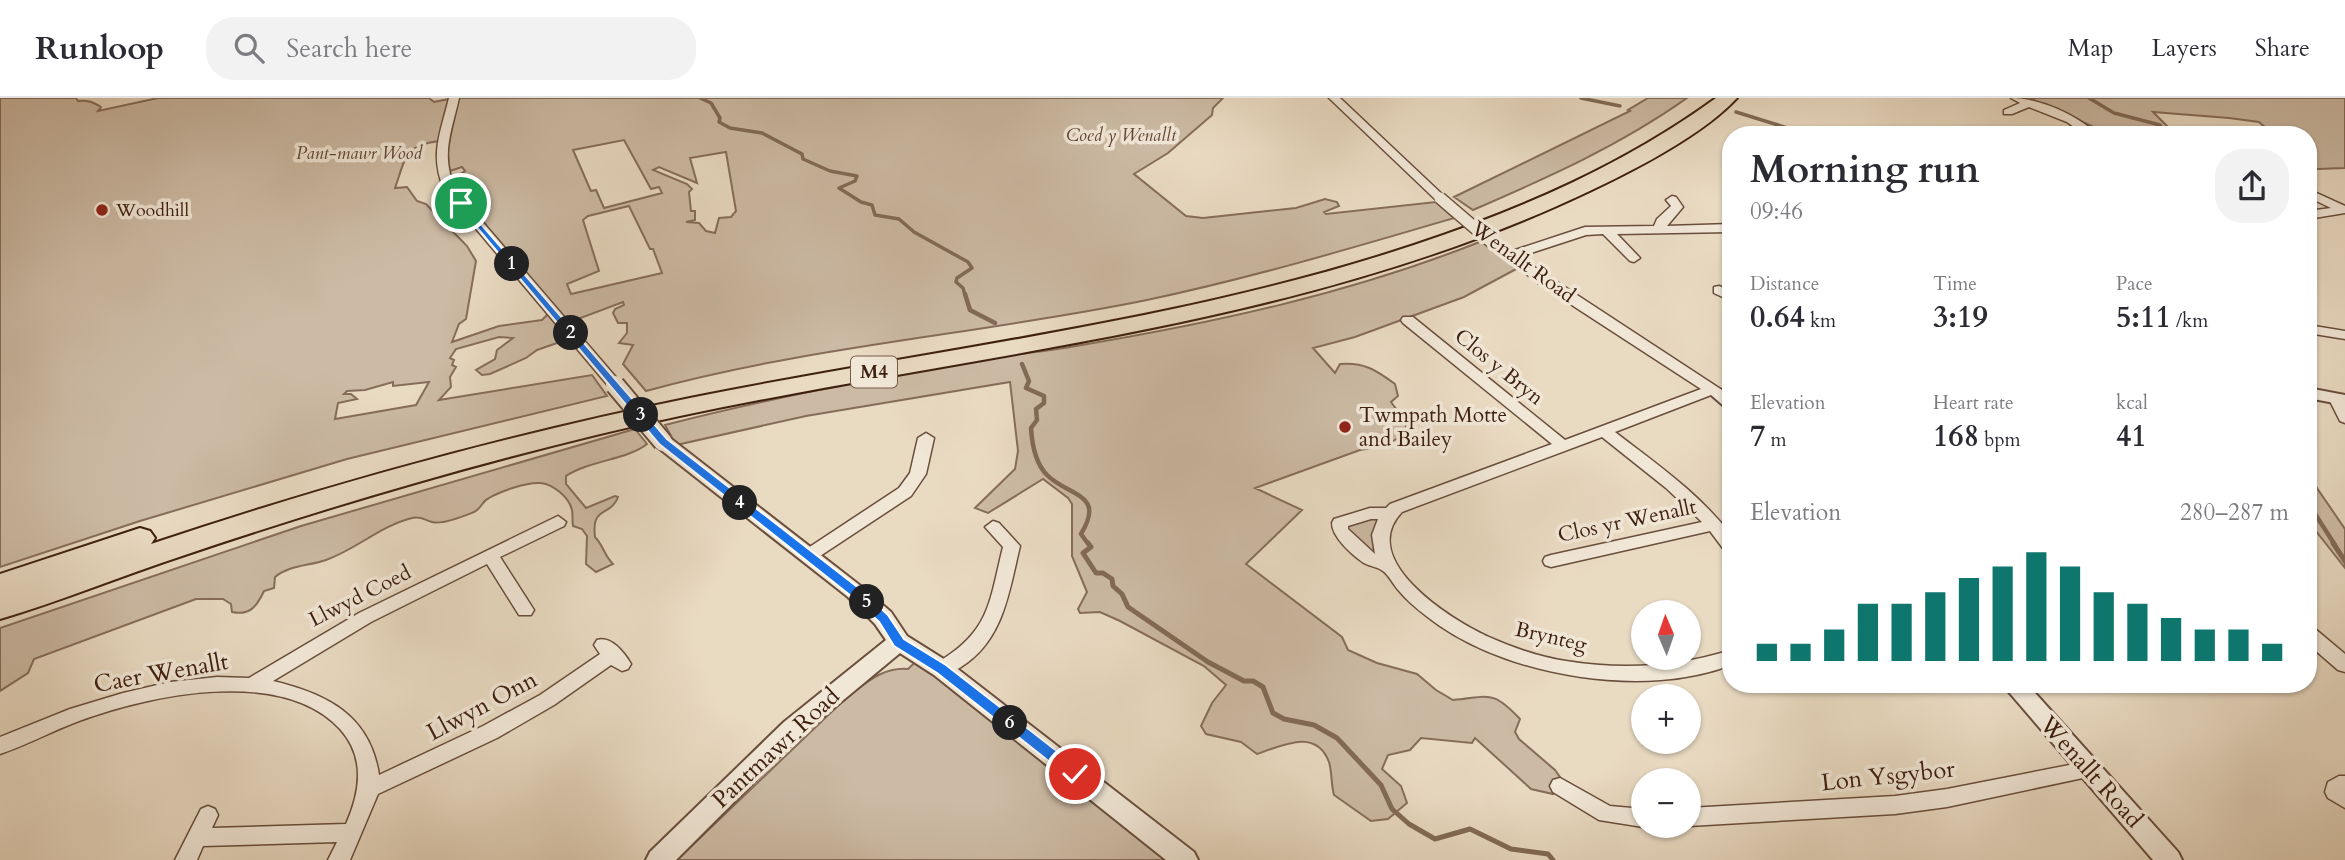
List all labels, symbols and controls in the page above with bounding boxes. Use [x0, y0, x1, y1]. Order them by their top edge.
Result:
search box [206, 17, 696, 80]
text: Runloop [35, 26, 164, 71]
icon: search [230, 29, 268, 67]
text: Search here [286, 31, 412, 66]
text: Map [2068, 32, 2114, 65]
text: Layers [2152, 32, 2217, 65]
text: Share [2255, 32, 2310, 65]
park label: Coed y Wenallt [1066, 123, 1177, 148]
park label: Pant-mawr Wood [296, 141, 423, 166]
text: Morning run [1750, 144, 1980, 196]
button: share [2215, 149, 2289, 223]
pin [431, 173, 491, 233]
icon: arrive [442, 184, 480, 222]
text: 09:46 [1750, 196, 1803, 227]
place label: Woodhill [115, 198, 189, 223]
marker: Woodhill [94, 202, 110, 218]
street label: Wenallt Road [1464, 214, 1581, 310]
pin: 1 [494, 246, 530, 282]
text: 1 [507, 250, 516, 276]
text: Distance [1750, 271, 1819, 297]
text: Time [1933, 271, 1977, 297]
text: Pace [2116, 271, 2153, 297]
text: 0.64 [1750, 297, 1805, 338]
text: 3:19 [1933, 297, 1988, 338]
text: 5:11 [2116, 297, 2171, 338]
text: km [1805, 308, 1836, 334]
text: /km [2171, 308, 2208, 334]
pin: 2 [554, 316, 588, 350]
text: 2 [566, 319, 575, 345]
street label: Clos y Bryn [1448, 322, 1550, 412]
road number: M4 [851, 356, 897, 388]
text: Elevation [1750, 390, 1825, 416]
text: Heart rate [1933, 390, 2014, 416]
text: kcal [2116, 390, 2148, 416]
pin: 3 [624, 398, 658, 432]
text: 3 [636, 401, 645, 427]
place label: Twmpath Motte and Bailey [1359, 401, 1507, 454]
text: 7 [1750, 416, 1765, 457]
text: 168 [1933, 416, 1979, 457]
text: 41 [2116, 416, 2147, 457]
marker: Twmpath Motte and Bailey [1337, 419, 1353, 435]
text: m [1765, 427, 1787, 453]
text: bpm [1979, 427, 2021, 453]
pin: 4 [722, 486, 758, 520]
text: 4 [735, 489, 744, 515]
street label: Clos yr Wenallt [1555, 492, 1699, 550]
text: Elevation [1750, 497, 1841, 528]
text: 280–287 m [2180, 497, 2289, 528]
street label: Llwyd Coed [304, 558, 416, 634]
pin: 5 [850, 584, 884, 620]
text: 5 [862, 588, 871, 614]
north arrow [1631, 600, 1701, 670]
map controls [1631, 600, 1701, 838]
street label: Brynteg [1512, 615, 1590, 659]
street label: Caer Wenallt [91, 645, 231, 701]
street label: Llwyn Onn [421, 663, 543, 749]
street label: Pantmawr Road [705, 680, 847, 816]
button: + [1631, 684, 1701, 754]
pin: 6 [992, 706, 1028, 740]
street label: Wenallt Road [2031, 708, 2150, 835]
text: 6 [1005, 709, 1014, 735]
pin [1045, 744, 1105, 804]
street label: Lon Ysgybor [1820, 753, 1957, 799]
icon: check [1056, 755, 1094, 793]
button: − [1631, 768, 1701, 838]

